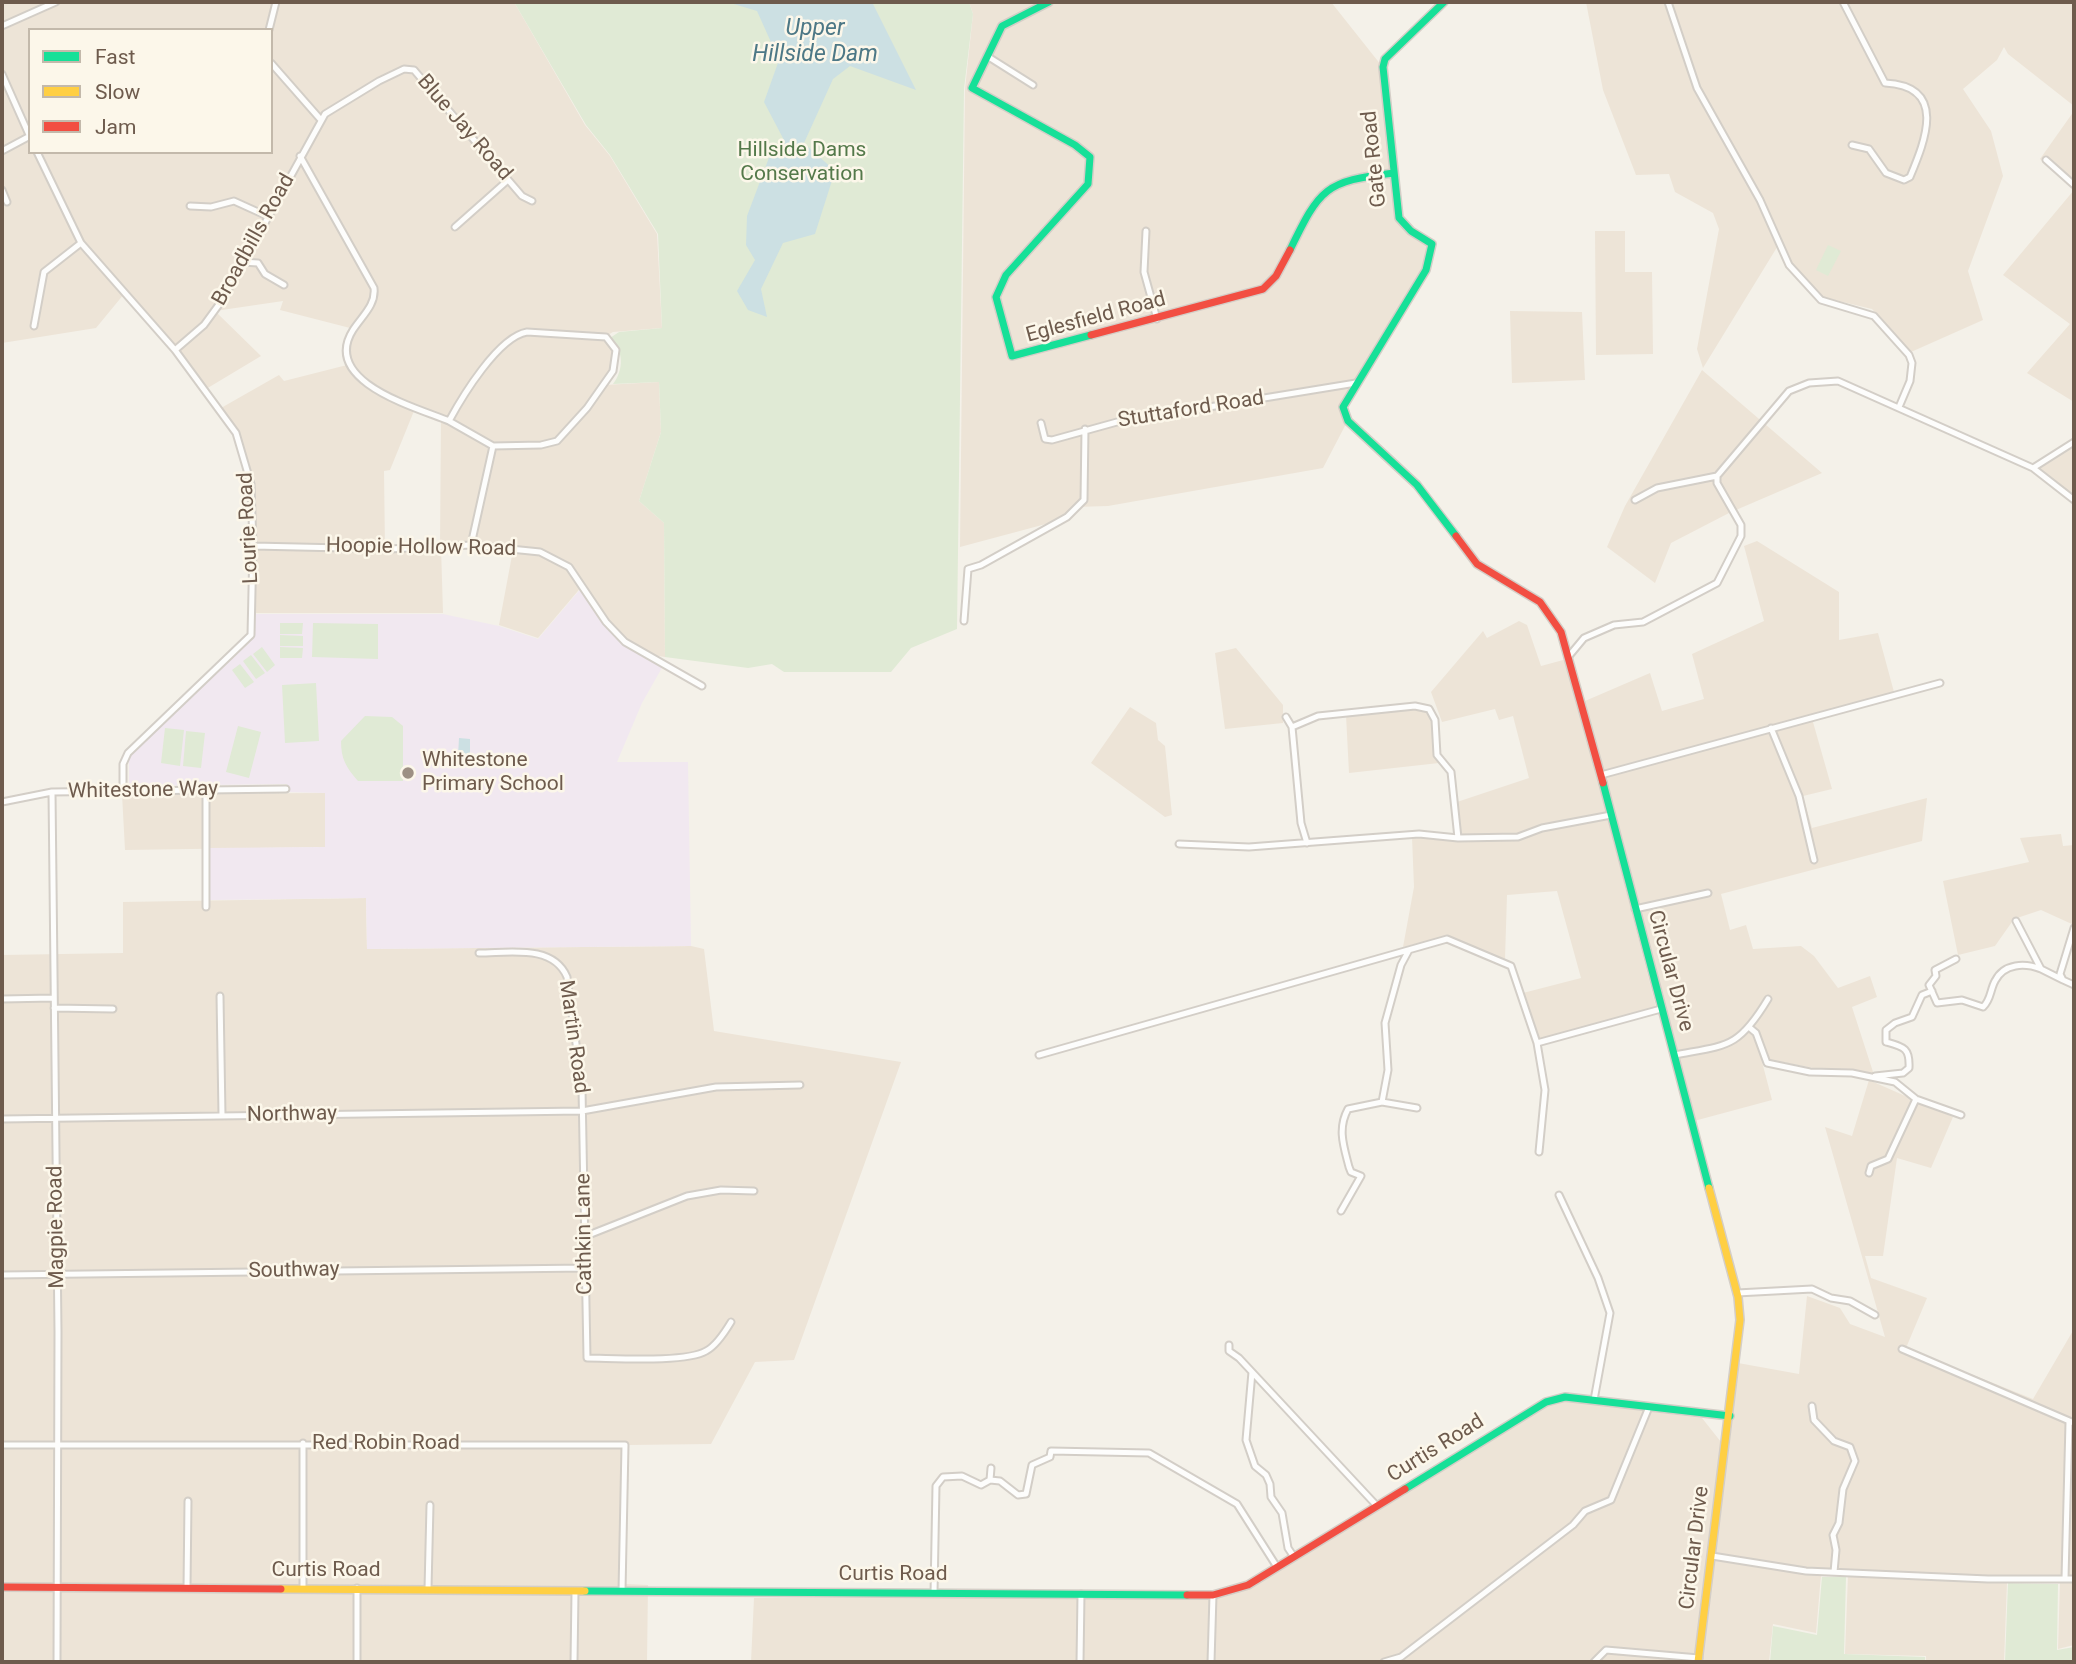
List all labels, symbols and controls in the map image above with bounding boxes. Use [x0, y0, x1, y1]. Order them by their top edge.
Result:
water label: Upper Hillside Dam [752, 15, 878, 69]
legend [28, 28, 273, 154]
text: Fast [95, 45, 135, 69]
street label: Blue Jay Road [411, 70, 517, 186]
text: Slow [95, 80, 140, 104]
street label: Gate Road [1357, 109, 1393, 209]
text: Jam [95, 115, 136, 139]
park label: Hillside Dams Conservation [738, 138, 866, 188]
street label: Broadbills Road [207, 170, 301, 310]
street label: Eglesfield Road [1023, 287, 1169, 349]
street label: Stuttaford Road [1116, 386, 1266, 434]
street label: Lourie Road [233, 472, 265, 584]
street label: Hoopie Hollow Road [326, 534, 516, 562]
place label: Whitestone Primary School [422, 748, 564, 798]
marker: Whitestone Primary School [400, 765, 416, 781]
street label: Whitestone Way [68, 777, 218, 805]
street label: Circular Drive [1642, 908, 1698, 1034]
street label: Martin Road [553, 979, 593, 1095]
street label: Northway [247, 1102, 337, 1128]
street label: Magpie Road [43, 1165, 71, 1289]
street label: Cathkin Lane [571, 1173, 599, 1295]
street label: Southway [248, 1258, 340, 1284]
street label: Curtis Road [1383, 1409, 1489, 1489]
street label: Red Robin Road [312, 1431, 460, 1457]
street label: Circular Drive [1675, 1485, 1715, 1611]
street label: Curtis Road [271, 1558, 381, 1584]
street label: Curtis Road [838, 1562, 948, 1588]

